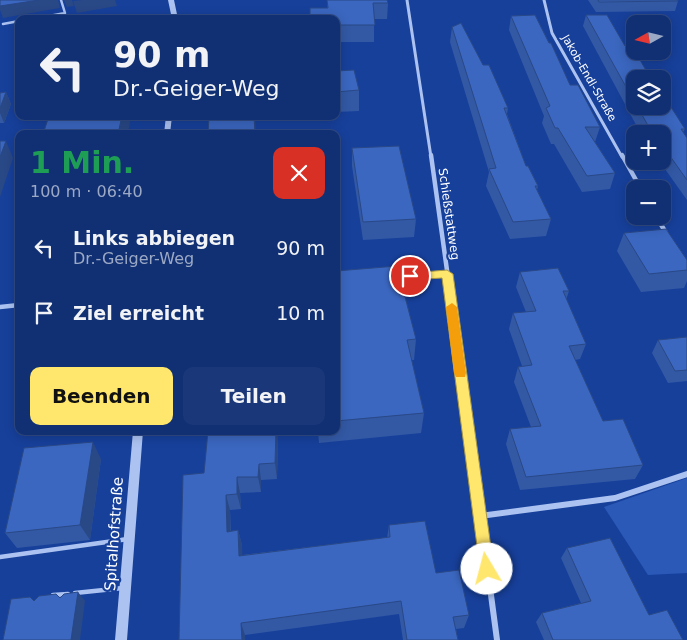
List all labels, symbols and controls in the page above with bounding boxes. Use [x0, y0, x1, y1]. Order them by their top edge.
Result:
north arrow [626, 15, 671, 60]
map controls [626, 15, 671, 225]
street label: Jakob-Endl-Straße [558, 32, 619, 124]
icon: left [30, 35, 95, 100]
text: 90 m [113, 35, 210, 75]
button: layers [626, 70, 671, 115]
text: Dr.-Geiger-Weg [113, 76, 280, 101]
button: + [626, 125, 671, 170]
text: 1 Min. [30, 145, 134, 180]
button: close [273, 147, 325, 199]
street label: Schießstattweg [436, 167, 462, 261]
button: − [626, 180, 671, 225]
text: 100 m · 06:40 [30, 182, 143, 201]
text: Links abbiegen [73, 227, 235, 249]
icon: left [30, 234, 58, 262]
text: 90 m [276, 237, 325, 259]
text: Dr.-Geiger-Weg [73, 249, 194, 268]
pin [389, 255, 431, 297]
icon: arrive [396, 262, 424, 290]
icon: arrive [30, 299, 58, 327]
text: Ziel erreicht [73, 302, 204, 324]
text: 10 m [276, 302, 325, 324]
button: Beenden [30, 367, 173, 425]
button: Teilen [183, 367, 325, 425]
street label: Spitalhofstraße [101, 476, 127, 592]
position arrow [460, 542, 512, 594]

